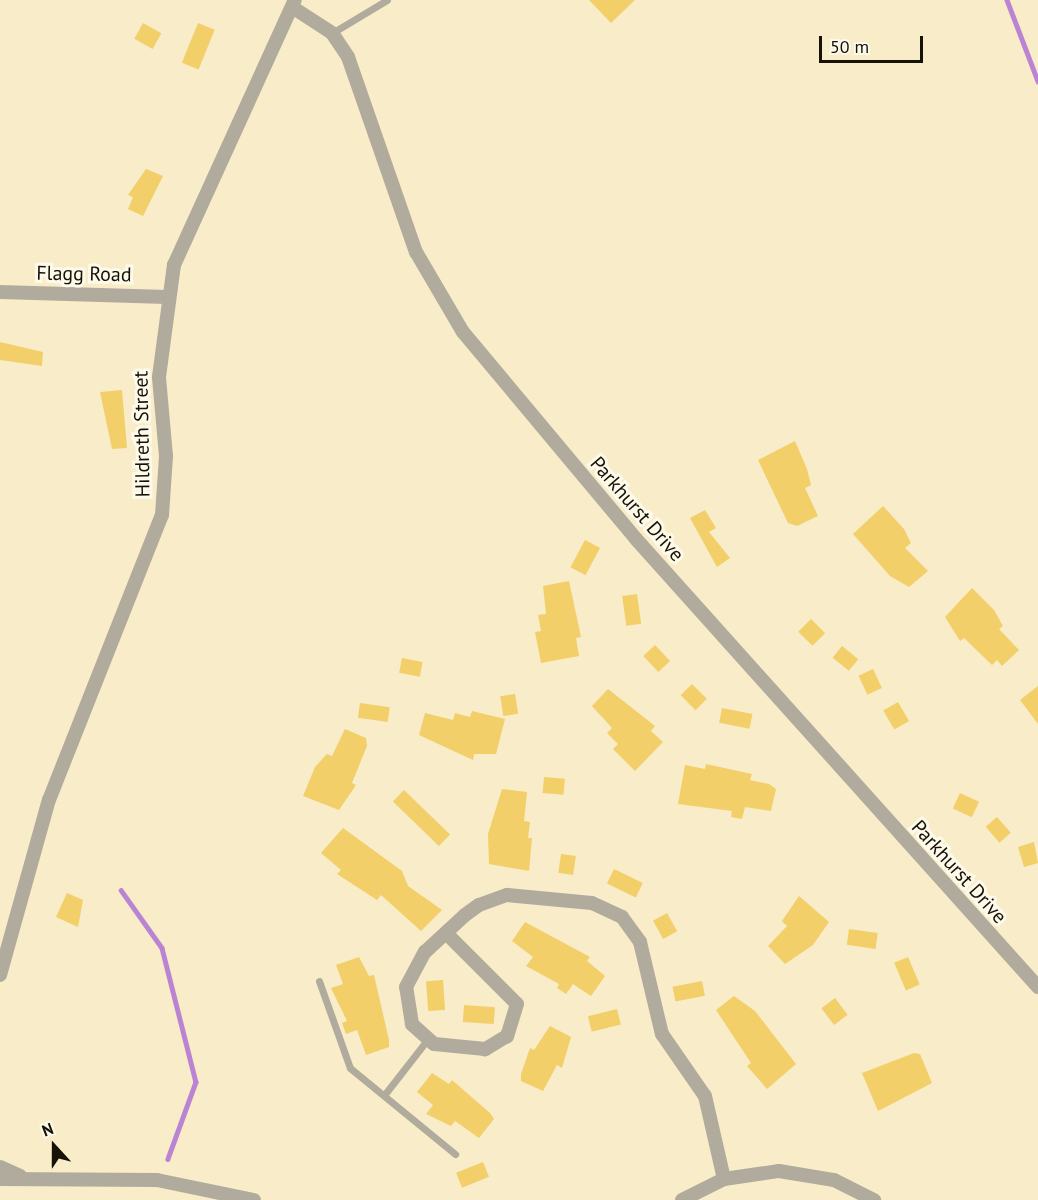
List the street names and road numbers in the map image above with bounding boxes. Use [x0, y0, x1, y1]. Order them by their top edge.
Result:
street label: Flagg Road [36, 261, 132, 287]
street label: Hildreth Street [129, 371, 155, 497]
street label: Parkhurst Drive [585, 452, 689, 566]
street label: Parkhurst Drive [906, 815, 1012, 929]

